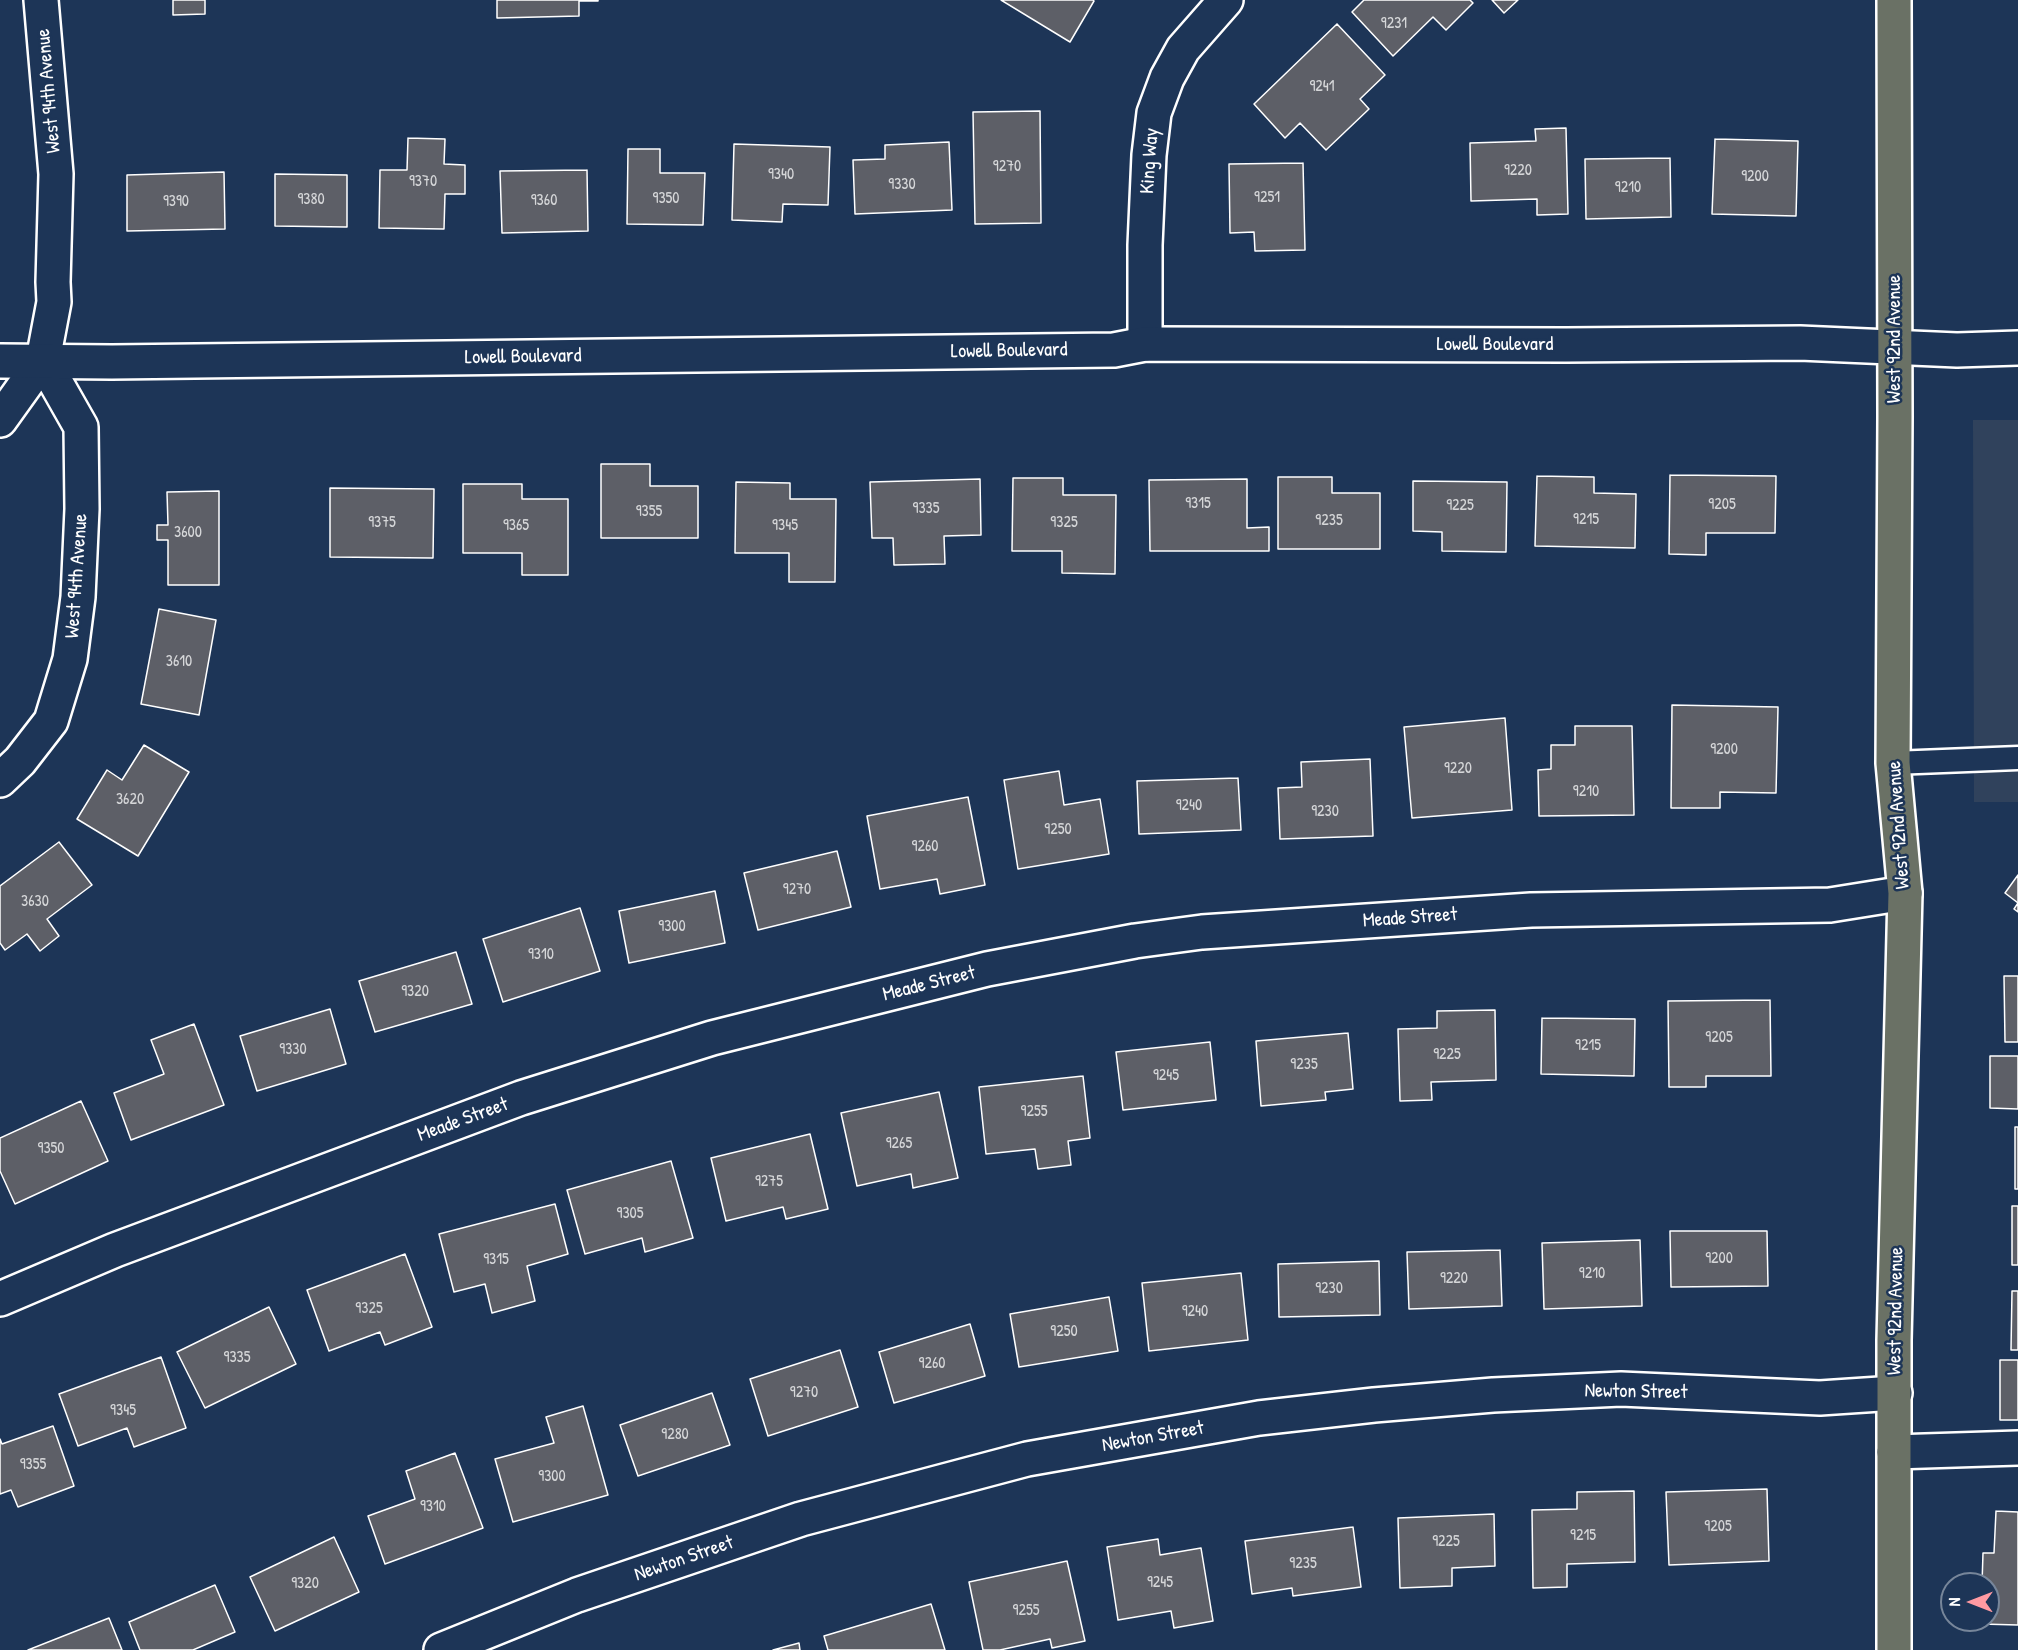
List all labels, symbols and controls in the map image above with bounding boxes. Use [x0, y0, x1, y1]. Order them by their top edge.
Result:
house number: 9231 [1381, 14, 1407, 34]
street label: West 94th Avenue [32, 28, 66, 154]
house number: 9241 [1309, 77, 1335, 97]
street label: King Way [1136, 127, 1164, 195]
house number: 9270 [993, 157, 1021, 177]
house number: 9220 [1504, 161, 1532, 181]
house number: 9340 [768, 165, 794, 185]
house number: 9200 [1741, 167, 1769, 187]
house number: 9370 [409, 172, 437, 192]
house number: 9330 [888, 175, 916, 195]
house number: 9210 [1615, 178, 1641, 198]
house number: 9251 [1254, 188, 1280, 208]
house number: 9350 [653, 189, 679, 209]
house number: 9380 [297, 190, 325, 210]
house number: 9360 [531, 191, 557, 211]
house number: 9390 [163, 192, 189, 212]
street label: West 92nd Avenue [1883, 275, 1907, 403]
street label: Lowell Boulevard [1437, 333, 1553, 357]
street label: Lowell Boulevard [950, 338, 1068, 364]
street label: Lowell Boulevard [464, 344, 582, 370]
house number: 9315 [1185, 494, 1211, 514]
house number: 9205 [1708, 495, 1736, 515]
house number: 9225 [1446, 496, 1474, 516]
house number: 9335 [913, 499, 939, 519]
house number: 9355 [636, 502, 662, 522]
house number: 9215 [1573, 510, 1599, 530]
house number: 9235 [1315, 511, 1343, 531]
street label: West 94th Avenue [61, 513, 93, 639]
house number: 9375 [368, 513, 396, 533]
house number: 9325 [1050, 513, 1078, 533]
house number: 9365 [503, 516, 529, 536]
house number: 9345 [772, 516, 798, 536]
house number: 3600 [174, 523, 202, 543]
house number: 3610 [166, 652, 192, 672]
house number: 9200 [1710, 740, 1738, 760]
house number: 9220 [1444, 759, 1472, 779]
street label: West 92nd Avenue [1883, 760, 1915, 890]
house number: 9210 [1573, 782, 1599, 802]
house number: 3620 [116, 790, 144, 810]
house number: 9240 [1176, 796, 1202, 816]
house number: 9230 [1311, 802, 1339, 822]
house number: 9250 [1044, 820, 1072, 840]
house number: 9260 [912, 837, 938, 857]
house number: 9270 [783, 880, 811, 900]
house number: 3630 [21, 892, 49, 912]
street label: Meade Street [1362, 903, 1458, 933]
house number: 9300 [658, 917, 686, 937]
house number: 9310 [528, 945, 554, 965]
street label: Meade Street [880, 961, 978, 1007]
house number: 9320 [401, 982, 429, 1002]
house number: 9205 [1705, 1028, 1733, 1048]
house number: 9215 [1575, 1036, 1601, 1056]
house number: 9330 [279, 1040, 307, 1060]
house number: 9225 [1433, 1045, 1461, 1065]
house number: 9235 [1290, 1055, 1318, 1075]
house number: 9245 [1153, 1066, 1179, 1086]
street label: Meade Street [414, 1093, 512, 1147]
house number: 9255 [1021, 1102, 1047, 1122]
house number: 9265 [886, 1134, 912, 1154]
house number: 9350 [38, 1139, 64, 1159]
house number: 9275 [755, 1172, 783, 1192]
house number: 9305 [617, 1204, 643, 1224]
street label: West 92nd Avenue [1883, 1247, 1909, 1375]
house number: 9200 [1705, 1249, 1733, 1269]
house number: 9315 [483, 1250, 509, 1270]
house number: 9210 [1579, 1264, 1605, 1284]
house number: 9220 [1440, 1269, 1468, 1289]
house number: 9230 [1315, 1279, 1343, 1299]
house number: 9325 [355, 1299, 383, 1319]
house number: 9240 [1182, 1302, 1208, 1322]
house number: 9250 [1050, 1322, 1078, 1342]
house number: 9335 [224, 1348, 250, 1368]
house number: 9260 [919, 1354, 945, 1374]
street label: Newton Street [1584, 1379, 1688, 1405]
house number: 9270 [790, 1383, 818, 1403]
house number: 9345 [110, 1401, 136, 1421]
street label: Newton Street [1100, 1416, 1206, 1458]
house number: 9280 [661, 1425, 689, 1445]
house number: 9355 [20, 1455, 46, 1475]
house number: 9300 [538, 1467, 566, 1487]
house number: 9310 [420, 1497, 446, 1517]
house number: 9205 [1704, 1517, 1732, 1537]
house number: 9215 [1570, 1526, 1596, 1546]
street label: Newton Street [631, 1531, 737, 1587]
house number: 9225 [1432, 1532, 1460, 1552]
house number: 9235 [1289, 1554, 1317, 1574]
north arrow [1940, 1572, 2000, 1632]
house number: 9245 [1147, 1573, 1173, 1593]
house number: 9320 [291, 1574, 319, 1594]
text: N [1943, 1598, 1965, 1606]
house number: 9255 [1013, 1601, 1039, 1621]

